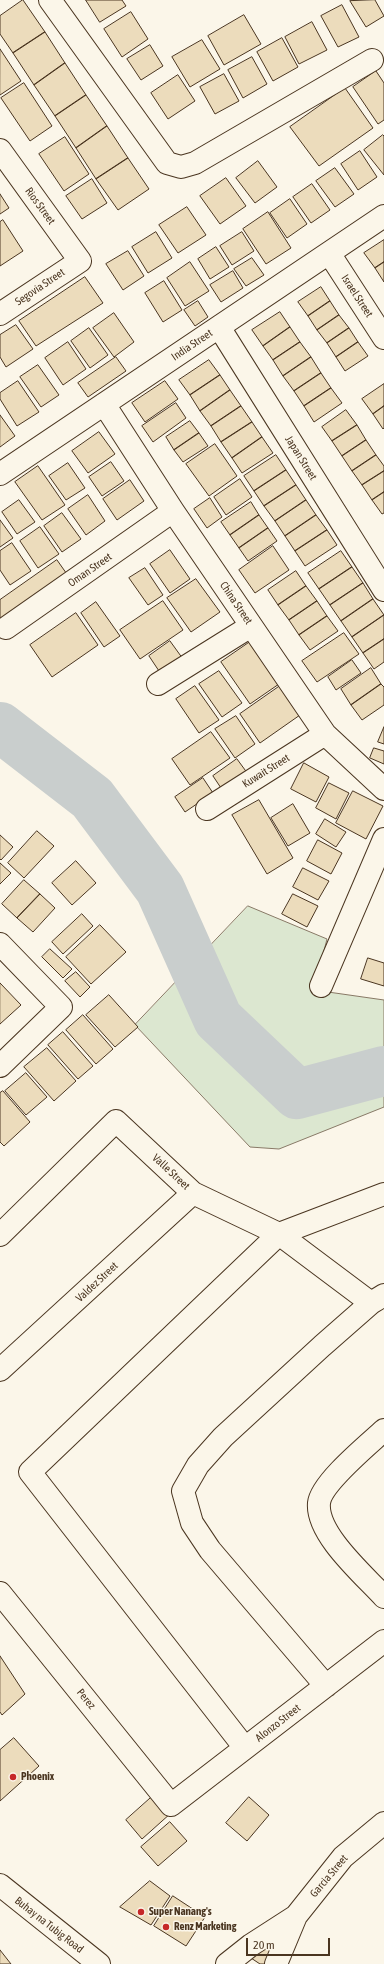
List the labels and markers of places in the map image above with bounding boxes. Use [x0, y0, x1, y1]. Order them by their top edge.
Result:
place label: Phoenix [21, 1770, 54, 1784]
marker: Phoenix [8, 1772, 18, 1782]
place label: Super Nanang's [149, 1905, 212, 1919]
marker: Super Nanang's [136, 1907, 146, 1917]
place label: Renz Marketing [174, 1920, 236, 1934]
marker: Renz Marketing [161, 1922, 171, 1932]

